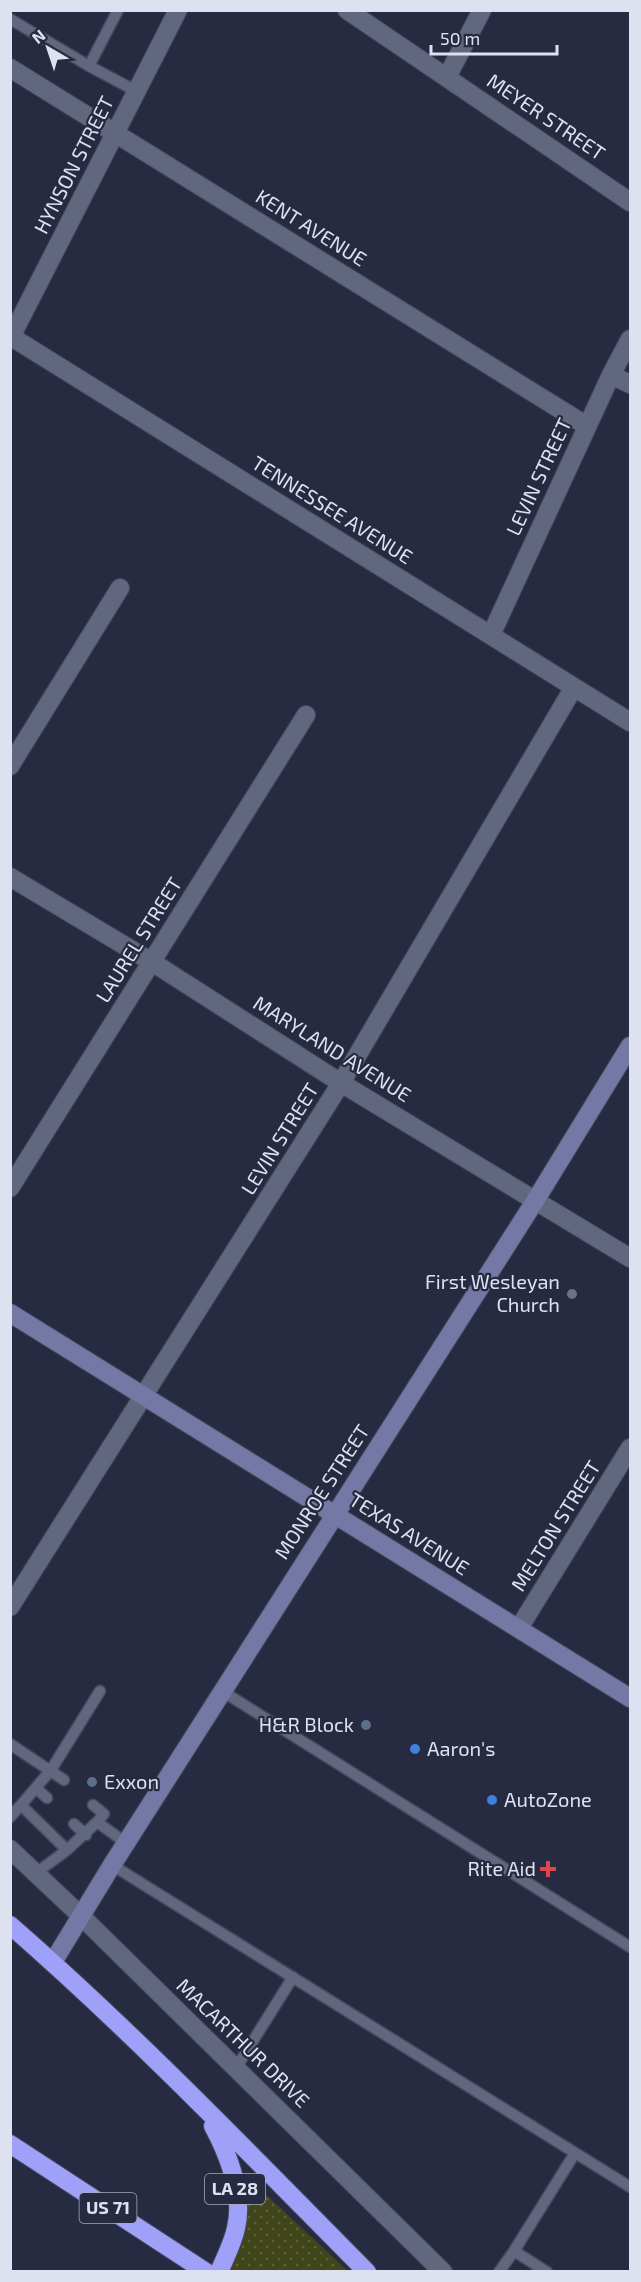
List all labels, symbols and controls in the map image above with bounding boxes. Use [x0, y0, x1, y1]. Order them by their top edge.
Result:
north arrow [18, 18, 78, 78]
scale bar [431, 18, 557, 56]
text: N [28, 25, 49, 47]
text: 50 m [440, 27, 480, 49]
street label: MEYER STREET [483, 68, 610, 165]
street label: HYNSON STREET [28, 91, 118, 237]
street label: KENT AVENUE [252, 184, 371, 271]
street label: LEVIN STREET [500, 414, 576, 539]
street label: TENNESSEE AVENUE [248, 450, 417, 568]
street label: LAUREL STREET [90, 872, 186, 1006]
street label: MARYLAND AVENUE [249, 990, 416, 1106]
street label: LEVIN STREET [235, 1078, 323, 1199]
place label: First Wesleyan Church [425, 1269, 560, 1316]
marker: First Wesleyan Church [565, 1287, 579, 1301]
street label: MONROE STREET [269, 1419, 374, 1563]
street label: MELTON STREET [505, 1455, 605, 1595]
street label: TEXAS AVENUE [345, 1487, 474, 1579]
place label: H&R Block [259, 1712, 354, 1736]
marker: H&R Block [359, 1718, 373, 1732]
place label: Aaron's [427, 1736, 495, 1760]
marker: Aaron's [408, 1742, 422, 1756]
place label: Exxon [104, 1769, 159, 1793]
marker: Exxon [85, 1775, 99, 1789]
place label: AutoZone [504, 1787, 592, 1811]
marker: AutoZone [485, 1793, 499, 1807]
place label: Rite Aid [467, 1856, 536, 1880]
marker: Rite Aid [541, 1862, 555, 1876]
street label: MACARTHUR DRIVE [172, 1973, 315, 2112]
road number: LA 28 [205, 2174, 265, 2204]
road number: US 71 [80, 2193, 136, 2223]

